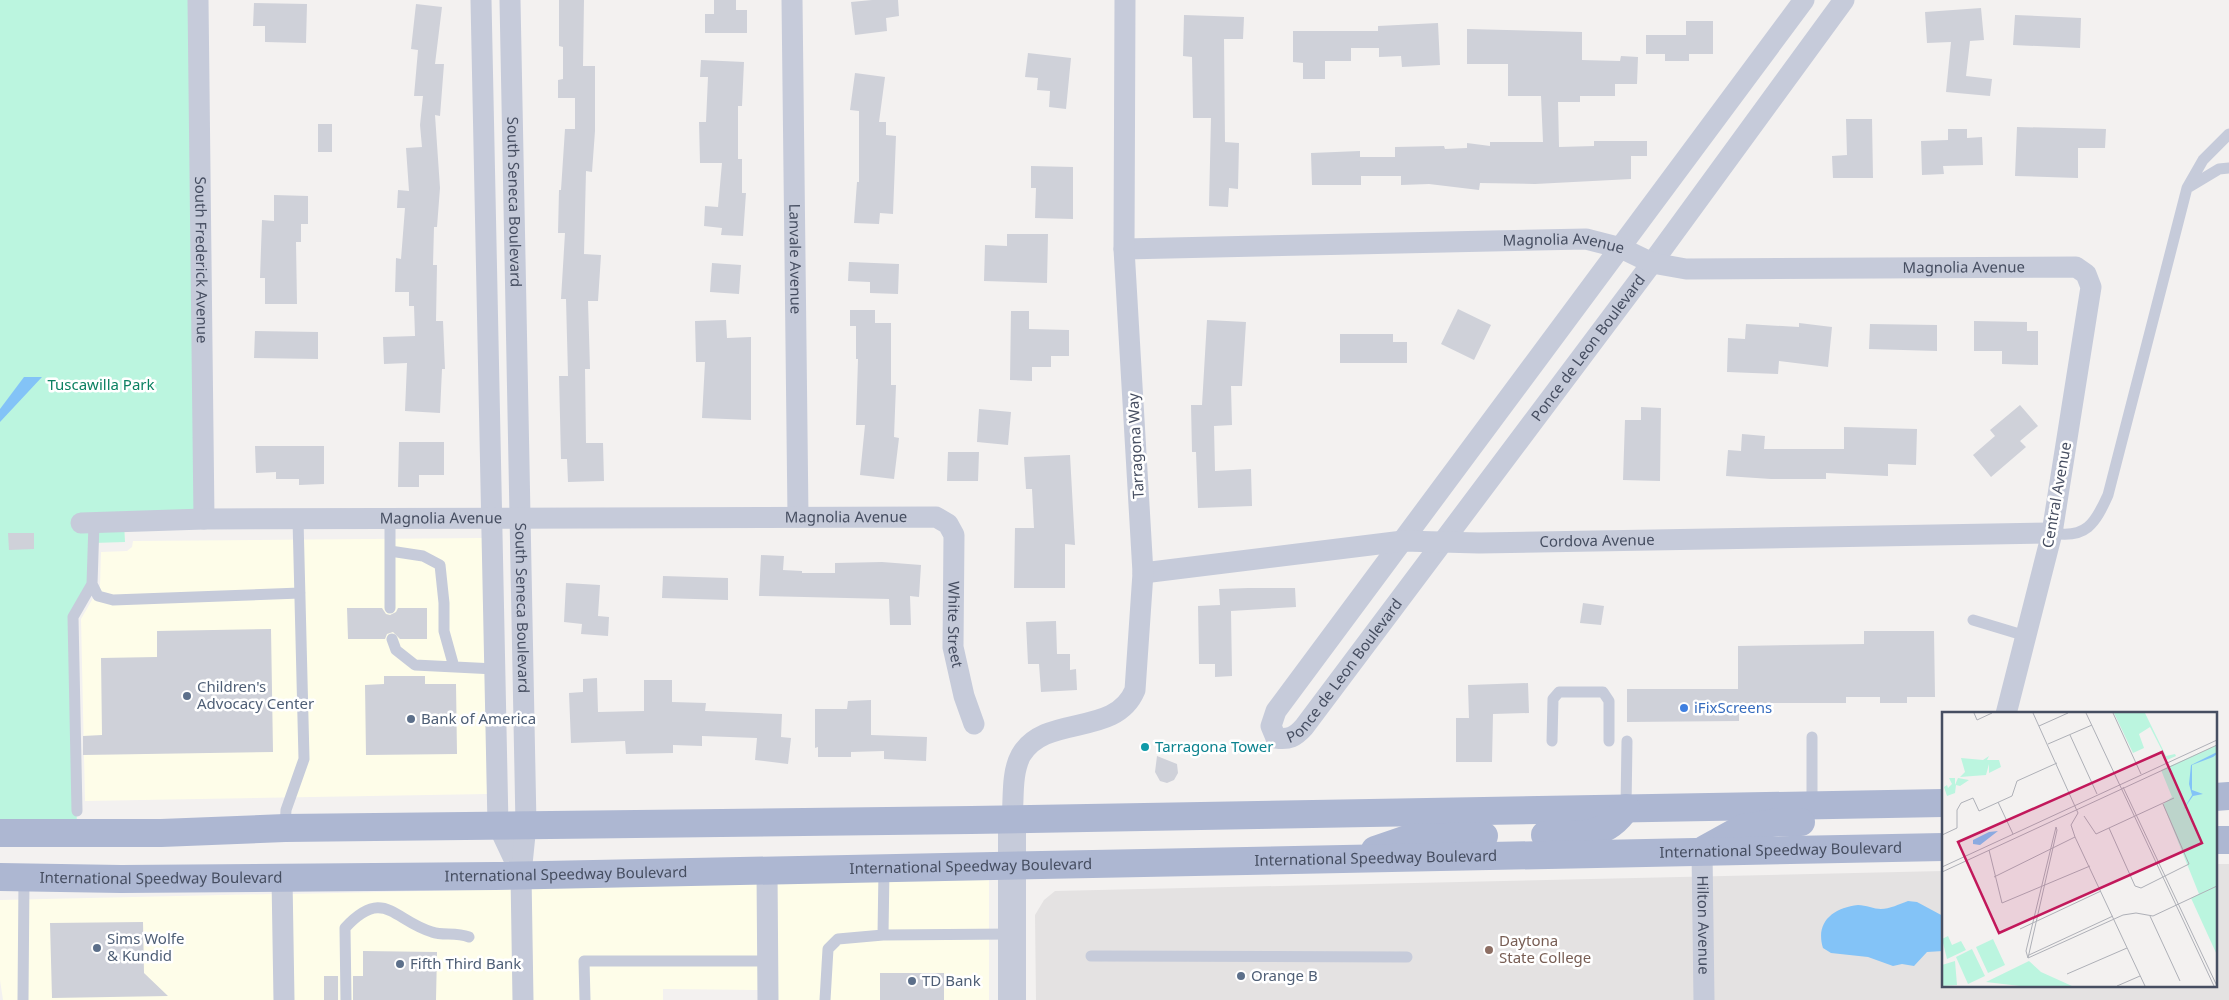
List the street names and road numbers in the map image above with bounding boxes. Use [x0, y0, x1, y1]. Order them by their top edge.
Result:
street label: South Seneca Boulevard [503, 116, 527, 287]
street label: South Frederick Avenue [191, 176, 213, 344]
street label: Lanvale Avenue [785, 204, 807, 314]
street label: Magnolia Avenue [1502, 228, 1627, 257]
street label: Magnolia Avenue [1903, 256, 2025, 277]
street label: Ponce de Leon Boulevard [1526, 270, 1649, 425]
street label: Tarragona Way [1122, 392, 1148, 499]
street label: Central Avenue [2037, 440, 2075, 549]
street label: Magnolia Avenue [785, 506, 907, 526]
street label: Magnolia Avenue [380, 507, 502, 528]
street label: South Seneca Boulevard [511, 522, 534, 693]
street label: Cordova Avenue [1539, 529, 1655, 551]
street label: White Street [944, 581, 968, 670]
street label: Ponce de Leon Boulevard [1283, 594, 1406, 747]
street label: International Speedway Boulevard [1659, 837, 1902, 862]
street label: International Speedway Boulevard [1254, 845, 1497, 870]
street label: International Speedway Boulevard [849, 853, 1092, 878]
street label: International Speedway Boulevard [444, 861, 688, 885]
street label: International Speedway Boulevard [39, 867, 282, 888]
street label: Hilton Avenue [1693, 875, 1715, 975]

